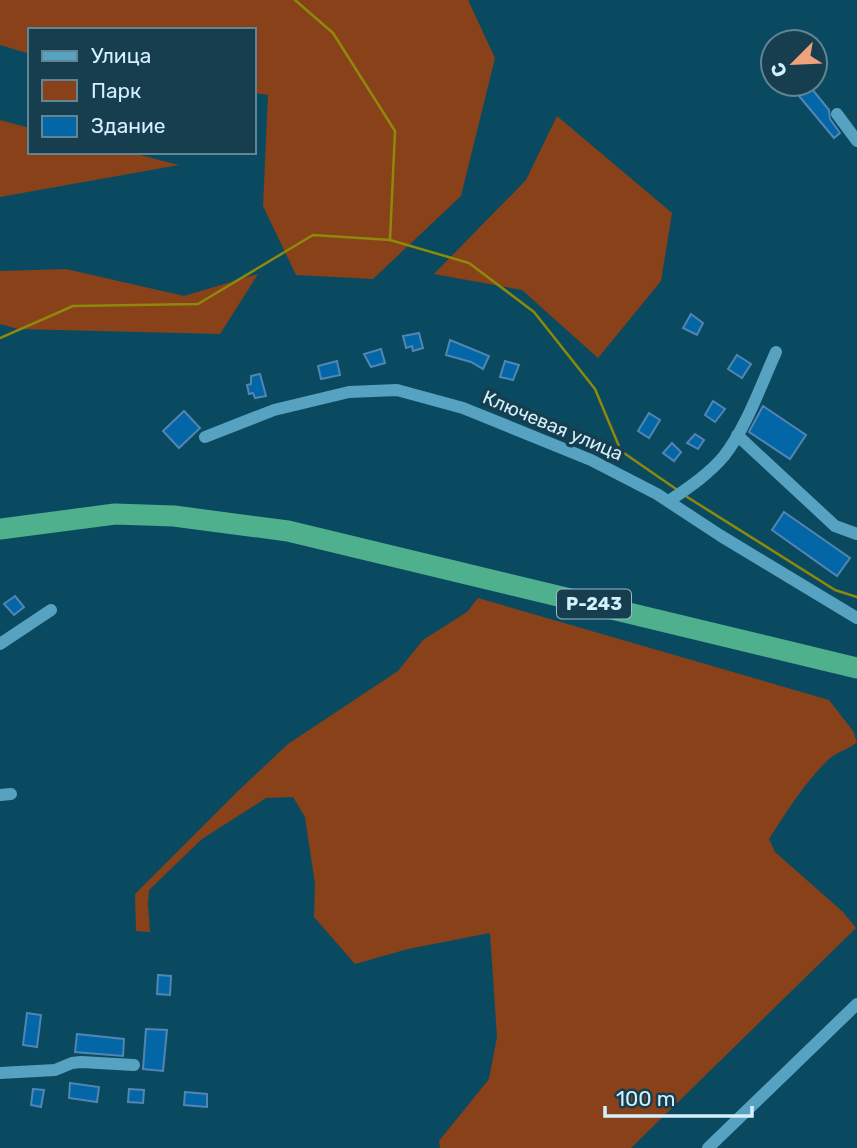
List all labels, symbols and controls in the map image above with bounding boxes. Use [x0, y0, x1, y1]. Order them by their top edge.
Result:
legend [28, 28, 256, 154]
north arrow [759, 28, 829, 98]
text: Улица [91, 43, 151, 68]
text: С [766, 59, 792, 80]
text: Парк [91, 78, 141, 103]
text: Здание [91, 113, 166, 138]
street label: Ключевая улица [479, 386, 626, 465]
road number: Р-243 [557, 590, 631, 618]
scale bar [605, 1074, 752, 1118]
text: 100 m [616, 1086, 675, 1111]

